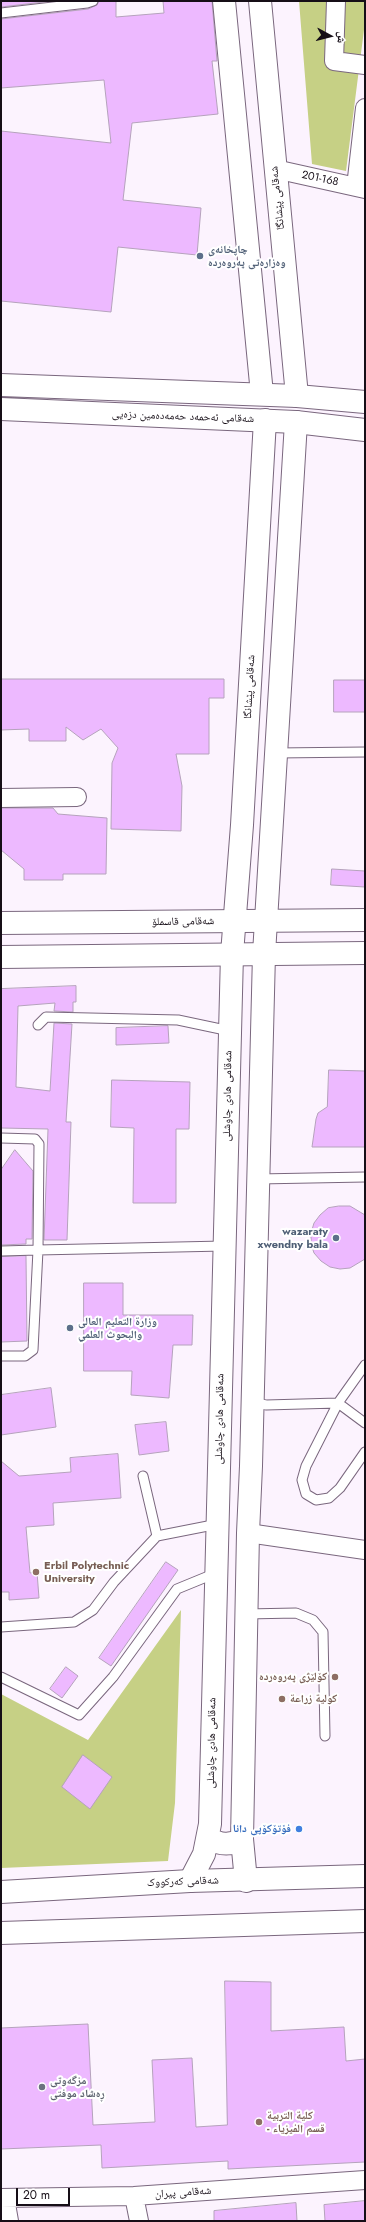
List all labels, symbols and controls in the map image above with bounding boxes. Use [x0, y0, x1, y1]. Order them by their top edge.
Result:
north arrow [310, 16, 350, 56]
text: ش [333, 31, 351, 44]
street label: شەقامی پێشانگا [268, 165, 288, 231]
street label: 201-168 [300, 169, 340, 189]
place label: چاپخانەی وەزارەتی پەروەردە [208, 243, 286, 269]
marker: چاپخانەی وەزارەتی پەروەردە [195, 251, 205, 261]
street label: شەقامی ئەحمەد حەمەدەمین دزەیی [112, 408, 254, 426]
street label: شەقامی پێشانگا [242, 655, 258, 719]
street label: شەقامی قاسملۆ [152, 915, 214, 929]
street label: شەقامی هادی چاوشلی [221, 1050, 235, 1142]
place label: wazaraty xwendny bala [257, 1225, 328, 1251]
marker: wazaraty xwendny bala [331, 1233, 341, 1243]
place label: وزارة التعليم العالى والبحوث العلمي [78, 1315, 157, 1341]
marker: وزارة التعليم العالى والبحوث العلمي [65, 1323, 75, 1333]
street label: شەقامی هادی چاوشلی [213, 1373, 227, 1465]
place label: Erbil Polytechnic University [44, 1559, 129, 1585]
marker: Erbil Polytechnic University [31, 1567, 41, 1577]
place label: کۆلێژی پەروەردە [259, 1670, 327, 1684]
marker: کۆلێژی پەروەردە [330, 1672, 340, 1682]
place label: كولية زراعة [290, 1692, 337, 1706]
marker: كولية زراعة [277, 1694, 287, 1704]
street label: شەقامی هادی چاوشلی [205, 1697, 219, 1789]
place label: فۆتۆکۆپی دانا [233, 1822, 291, 1836]
marker: فۆتۆکۆپی دانا [294, 1824, 304, 1834]
street label: شەقامی کەرکووک [147, 1874, 219, 1890]
place label: مزگەوتی ڕەشاد موفتی [50, 2074, 105, 2100]
marker: مزگەوتی ڕەشاد موفتی [37, 2082, 47, 2092]
place label: كلية التربية - قسم الفيزياء [267, 2109, 325, 2135]
marker: كلية التربية - قسم الفيزياء [254, 2117, 264, 2127]
scale bar [18, 2180, 72, 2206]
street label: شەقامی پیران [154, 2184, 212, 2202]
text: 20 m [23, 2186, 50, 2204]

